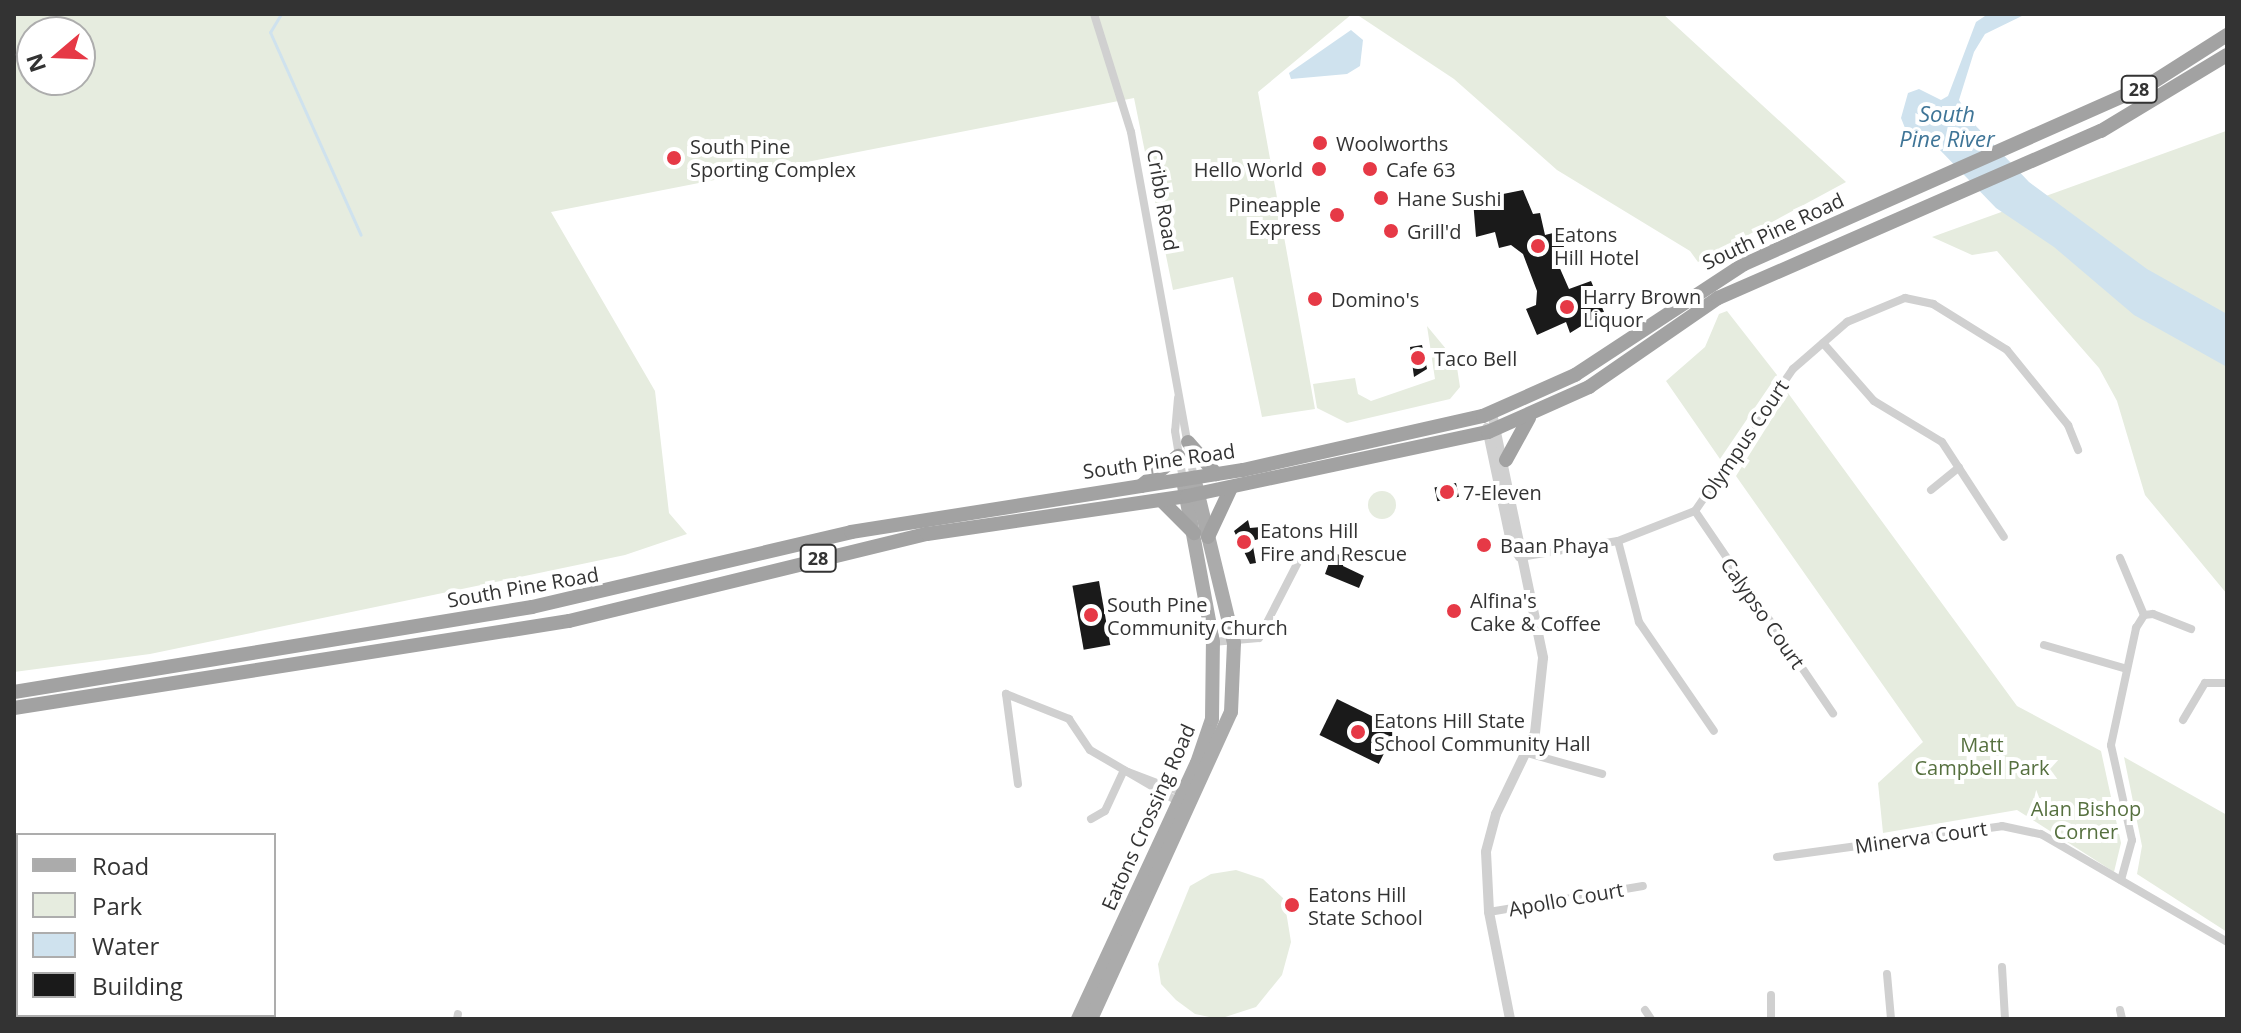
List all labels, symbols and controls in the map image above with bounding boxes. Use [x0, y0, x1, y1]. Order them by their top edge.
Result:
north arrow [16, 16, 96, 96]
text: N [18, 50, 52, 77]
road number: 28 [2119, 75, 2159, 103]
water label: South Pine River [1899, 100, 1995, 152]
place label: Woolworths [1336, 131, 1448, 155]
place label: South Pine Sporting Complex [690, 134, 856, 181]
marker: Woolworths [1311, 134, 1329, 152]
street label: Cribb Road [1142, 147, 1184, 253]
marker: South Pine Sporting Complex [665, 149, 683, 167]
place label: Hello World [1194, 157, 1303, 181]
place label: Cafe 63 [1386, 157, 1456, 181]
marker: Hello World [1310, 160, 1328, 178]
marker: Cafe 63 [1361, 160, 1379, 178]
place label: Hane Sushi [1397, 186, 1502, 210]
street label: South Pine Road [1698, 188, 1848, 274]
marker: Hane Sushi [1372, 189, 1390, 207]
place label: Pineapple Express [1229, 192, 1321, 239]
marker: Pineapple Express [1328, 206, 1346, 224]
place label: Grill'd [1407, 219, 1461, 243]
marker: Grill'd [1382, 222, 1400, 240]
place label: Eatons Hill Hotel [1554, 222, 1639, 269]
marker: Eatons Hill Hotel [1529, 237, 1547, 255]
place label: Harry Brown Liquor [1583, 284, 1701, 331]
place label: Domino's [1331, 287, 1419, 311]
marker: Domino's [1306, 290, 1324, 308]
marker: Harry Brown Liquor [1558, 298, 1576, 316]
place label: Taco Bell [1434, 346, 1517, 370]
marker: Taco Bell [1409, 349, 1427, 367]
street label: Olympus Court [1695, 375, 1793, 505]
street label: South Pine Road [1081, 438, 1237, 484]
place label: 7-Eleven [1463, 480, 1542, 504]
marker: 7-Eleven [1438, 483, 1456, 501]
place label: Eatons Hill Fire and Rescue [1260, 518, 1407, 565]
marker: Eatons Hill Fire and Rescue [1235, 533, 1253, 551]
place label: Baan Phaya [1500, 533, 1609, 557]
marker: Baan Phaya [1475, 536, 1493, 554]
road number: 28 [798, 544, 838, 572]
street label: Calypso Court [1716, 553, 1810, 673]
street label: South Pine Road [445, 562, 601, 612]
place label: Alfina's Cake & Coffee [1470, 588, 1601, 635]
place label: South Pine Community Church [1107, 592, 1288, 639]
marker: Alfina's Cake & Coffee [1445, 602, 1463, 620]
marker: South Pine Community Church [1082, 606, 1100, 624]
place label: Eatons Hill State School Community Hall [1374, 708, 1591, 755]
street label: Eatons Crossing Road [1096, 720, 1200, 914]
marker: Eatons Hill State School Community Hall [1349, 723, 1367, 741]
park label: Matt Campbell Park [1914, 732, 2050, 779]
park label: Alan Bishop Corner [2031, 796, 2141, 843]
street label: Minerva Court [1853, 816, 1989, 858]
legend [16, 833, 276, 1017]
text: Road [92, 849, 149, 882]
street label: Apollo Court [1507, 877, 1625, 921]
place label: Eatons Hill State School [1308, 882, 1423, 929]
text: Park [92, 889, 142, 922]
marker: Eatons Hill State School [1283, 896, 1301, 914]
text: Water [92, 929, 159, 962]
text: Building [92, 969, 183, 1002]

